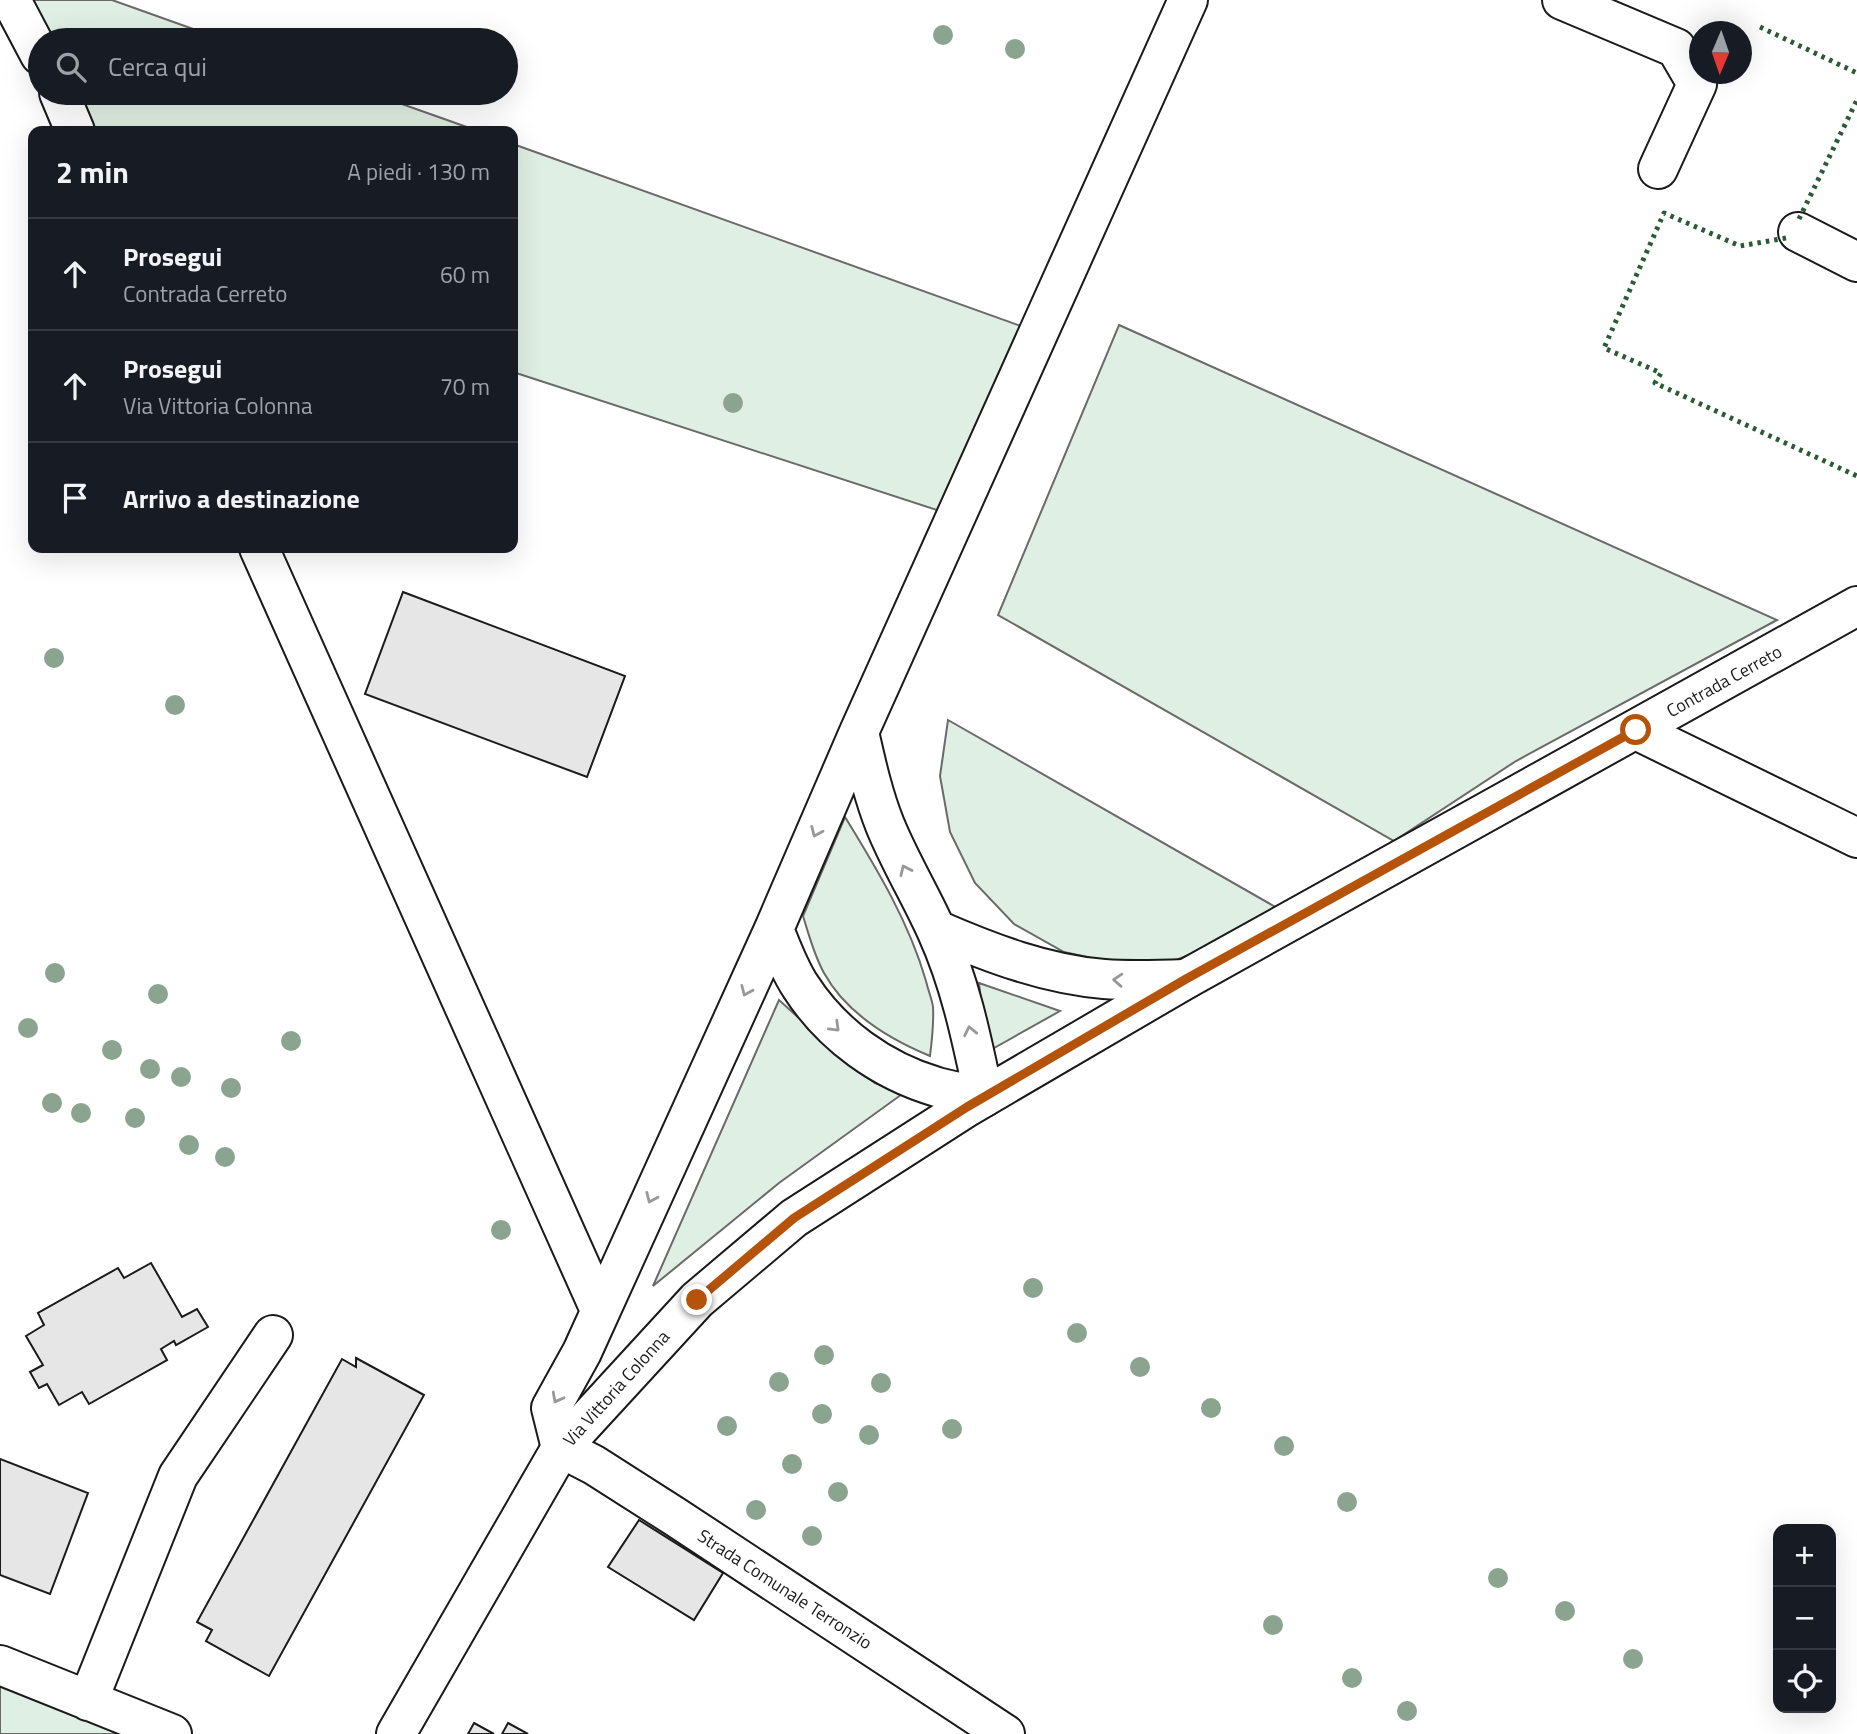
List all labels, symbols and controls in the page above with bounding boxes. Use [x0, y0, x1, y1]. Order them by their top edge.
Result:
north arrow [1689, 21, 1752, 84]
search box [28, 28, 518, 105]
text: Cerca qui [108, 47, 207, 86]
icon: search [52, 48, 90, 86]
text: 2 min [56, 149, 129, 195]
text: A piedi · 130 m [347, 154, 490, 189]
text: Prosegui [123, 237, 222, 276]
icon: ahead [56, 255, 94, 293]
text: 60 m [440, 257, 490, 292]
text: Contrada Cerreto [123, 276, 287, 311]
text: Prosegui [123, 349, 222, 388]
icon: ahead [56, 367, 94, 405]
text: 70 m [440, 369, 490, 404]
text: Via Vittoria Colonna [123, 388, 312, 423]
icon: arrive [56, 479, 94, 517]
text: Arrivo a destinazione [123, 479, 360, 518]
street label: Contrada Cerreto [1661, 638, 1787, 724]
route start [1620, 714, 1651, 745]
one-way arrow [810, 825, 824, 837]
one-way arrow [900, 865, 914, 877]
one-way arrow [1112, 972, 1123, 987]
one-way arrow [740, 984, 754, 996]
one-way arrow [826, 1019, 839, 1032]
one-way arrow [964, 1025, 978, 1037]
one-way arrow [645, 1191, 659, 1203]
route end [681, 1284, 712, 1315]
street label: Via Vittoria Colonna [556, 1324, 676, 1452]
one-way arrow [551, 1391, 565, 1403]
street label: Strada Comunale Terronzio [692, 1522, 878, 1656]
map controls [1773, 1524, 1836, 1713]
button: + [1773, 1524, 1836, 1587]
button: − [1773, 1587, 1836, 1650]
button: locate [1773, 1650, 1836, 1713]

